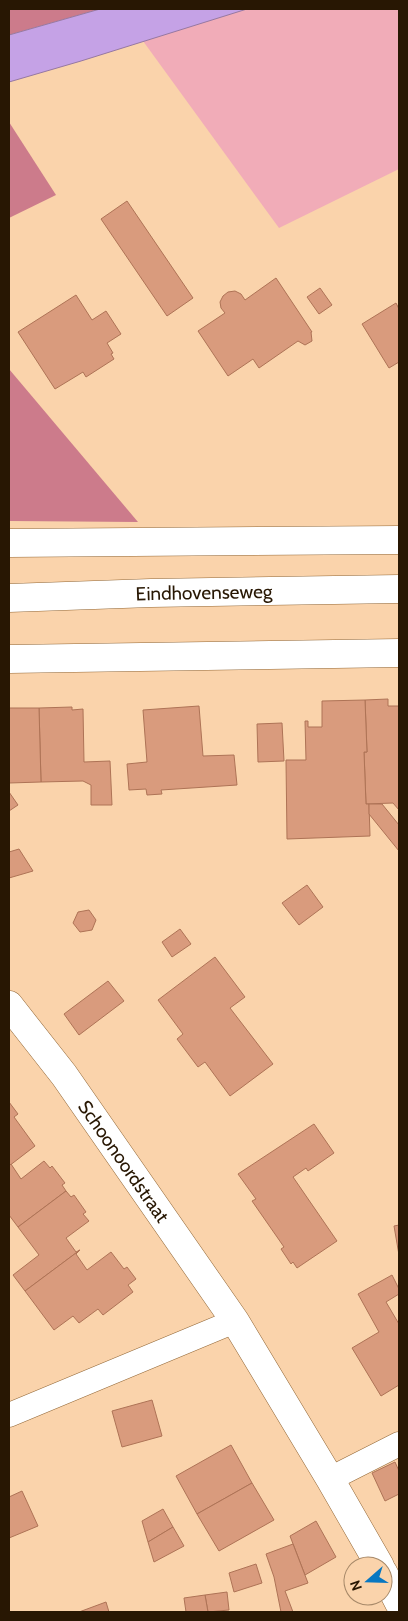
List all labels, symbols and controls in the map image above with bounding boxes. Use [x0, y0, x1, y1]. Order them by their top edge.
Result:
street label: Eindhovenseweg [135, 580, 273, 605]
street label: Schoonoordstraat [74, 1096, 175, 1227]
north arrow [343, 1556, 393, 1606]
text: N [346, 1578, 366, 1593]

